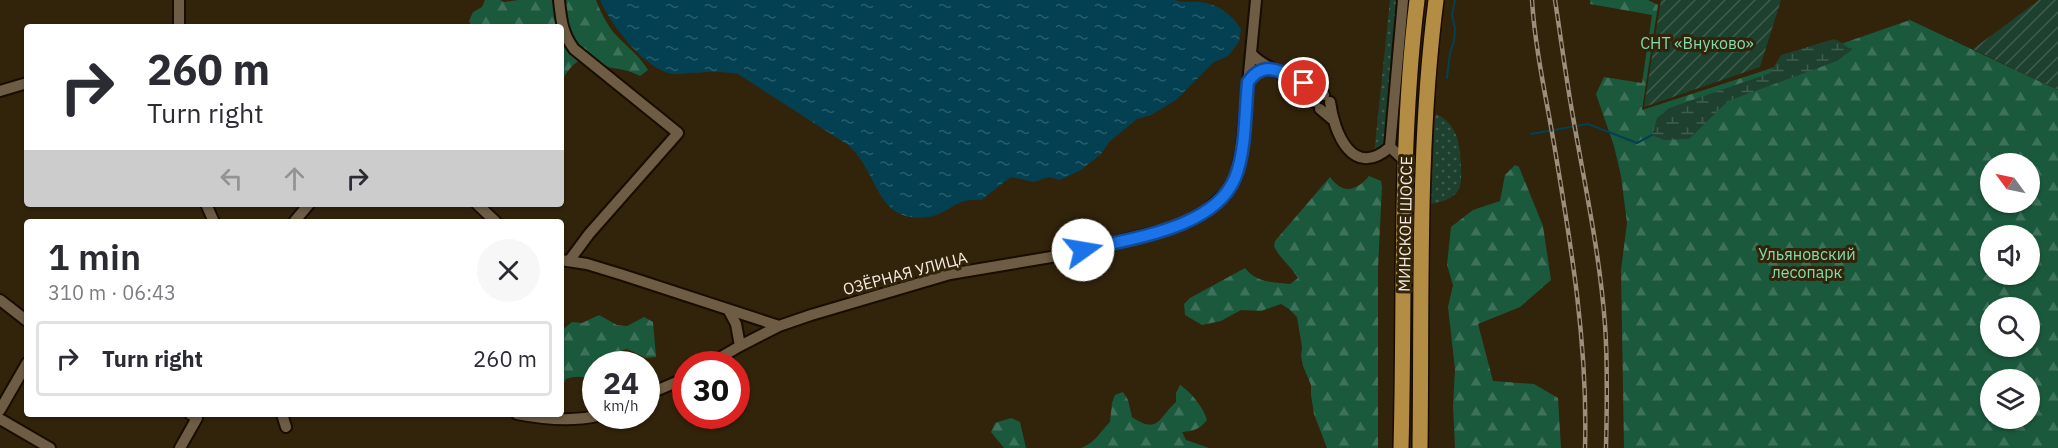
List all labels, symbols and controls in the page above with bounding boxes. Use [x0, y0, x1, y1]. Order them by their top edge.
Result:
park label: СНТ «Внуково» [1640, 33, 1754, 53]
text: 260 m [147, 42, 270, 97]
icon: right [48, 48, 126, 126]
pin [1278, 57, 1329, 108]
icon: arrive [1287, 66, 1320, 99]
text: Turn right [147, 95, 264, 130]
north arrow [1980, 153, 2040, 213]
map controls [1980, 153, 2040, 429]
street label: МИНСКОЕ ШОССЕ [1394, 156, 1416, 292]
icon: left [215, 162, 248, 195]
icon: ahead [278, 162, 311, 195]
icon: right [341, 162, 374, 195]
position arrow [1051, 218, 1115, 282]
button: sound [1980, 225, 2040, 285]
text: 1 min [48, 233, 141, 280]
button: close [477, 239, 540, 302]
park label: Ульяновский лесопарк [1758, 244, 1856, 282]
street label: ОЗЁРНАЯ УЛИЦА [841, 247, 969, 299]
text: 310 m · 06:43 [48, 279, 176, 306]
button: search [1980, 297, 2040, 357]
icon: right [51, 342, 84, 375]
text: Turn right [102, 344, 203, 373]
text: 260 m [473, 344, 537, 373]
speed limit sign: 30 [672, 351, 750, 429]
text: 24 [603, 363, 639, 402]
button: layers [1980, 369, 2040, 429]
text: km/h [603, 396, 639, 415]

